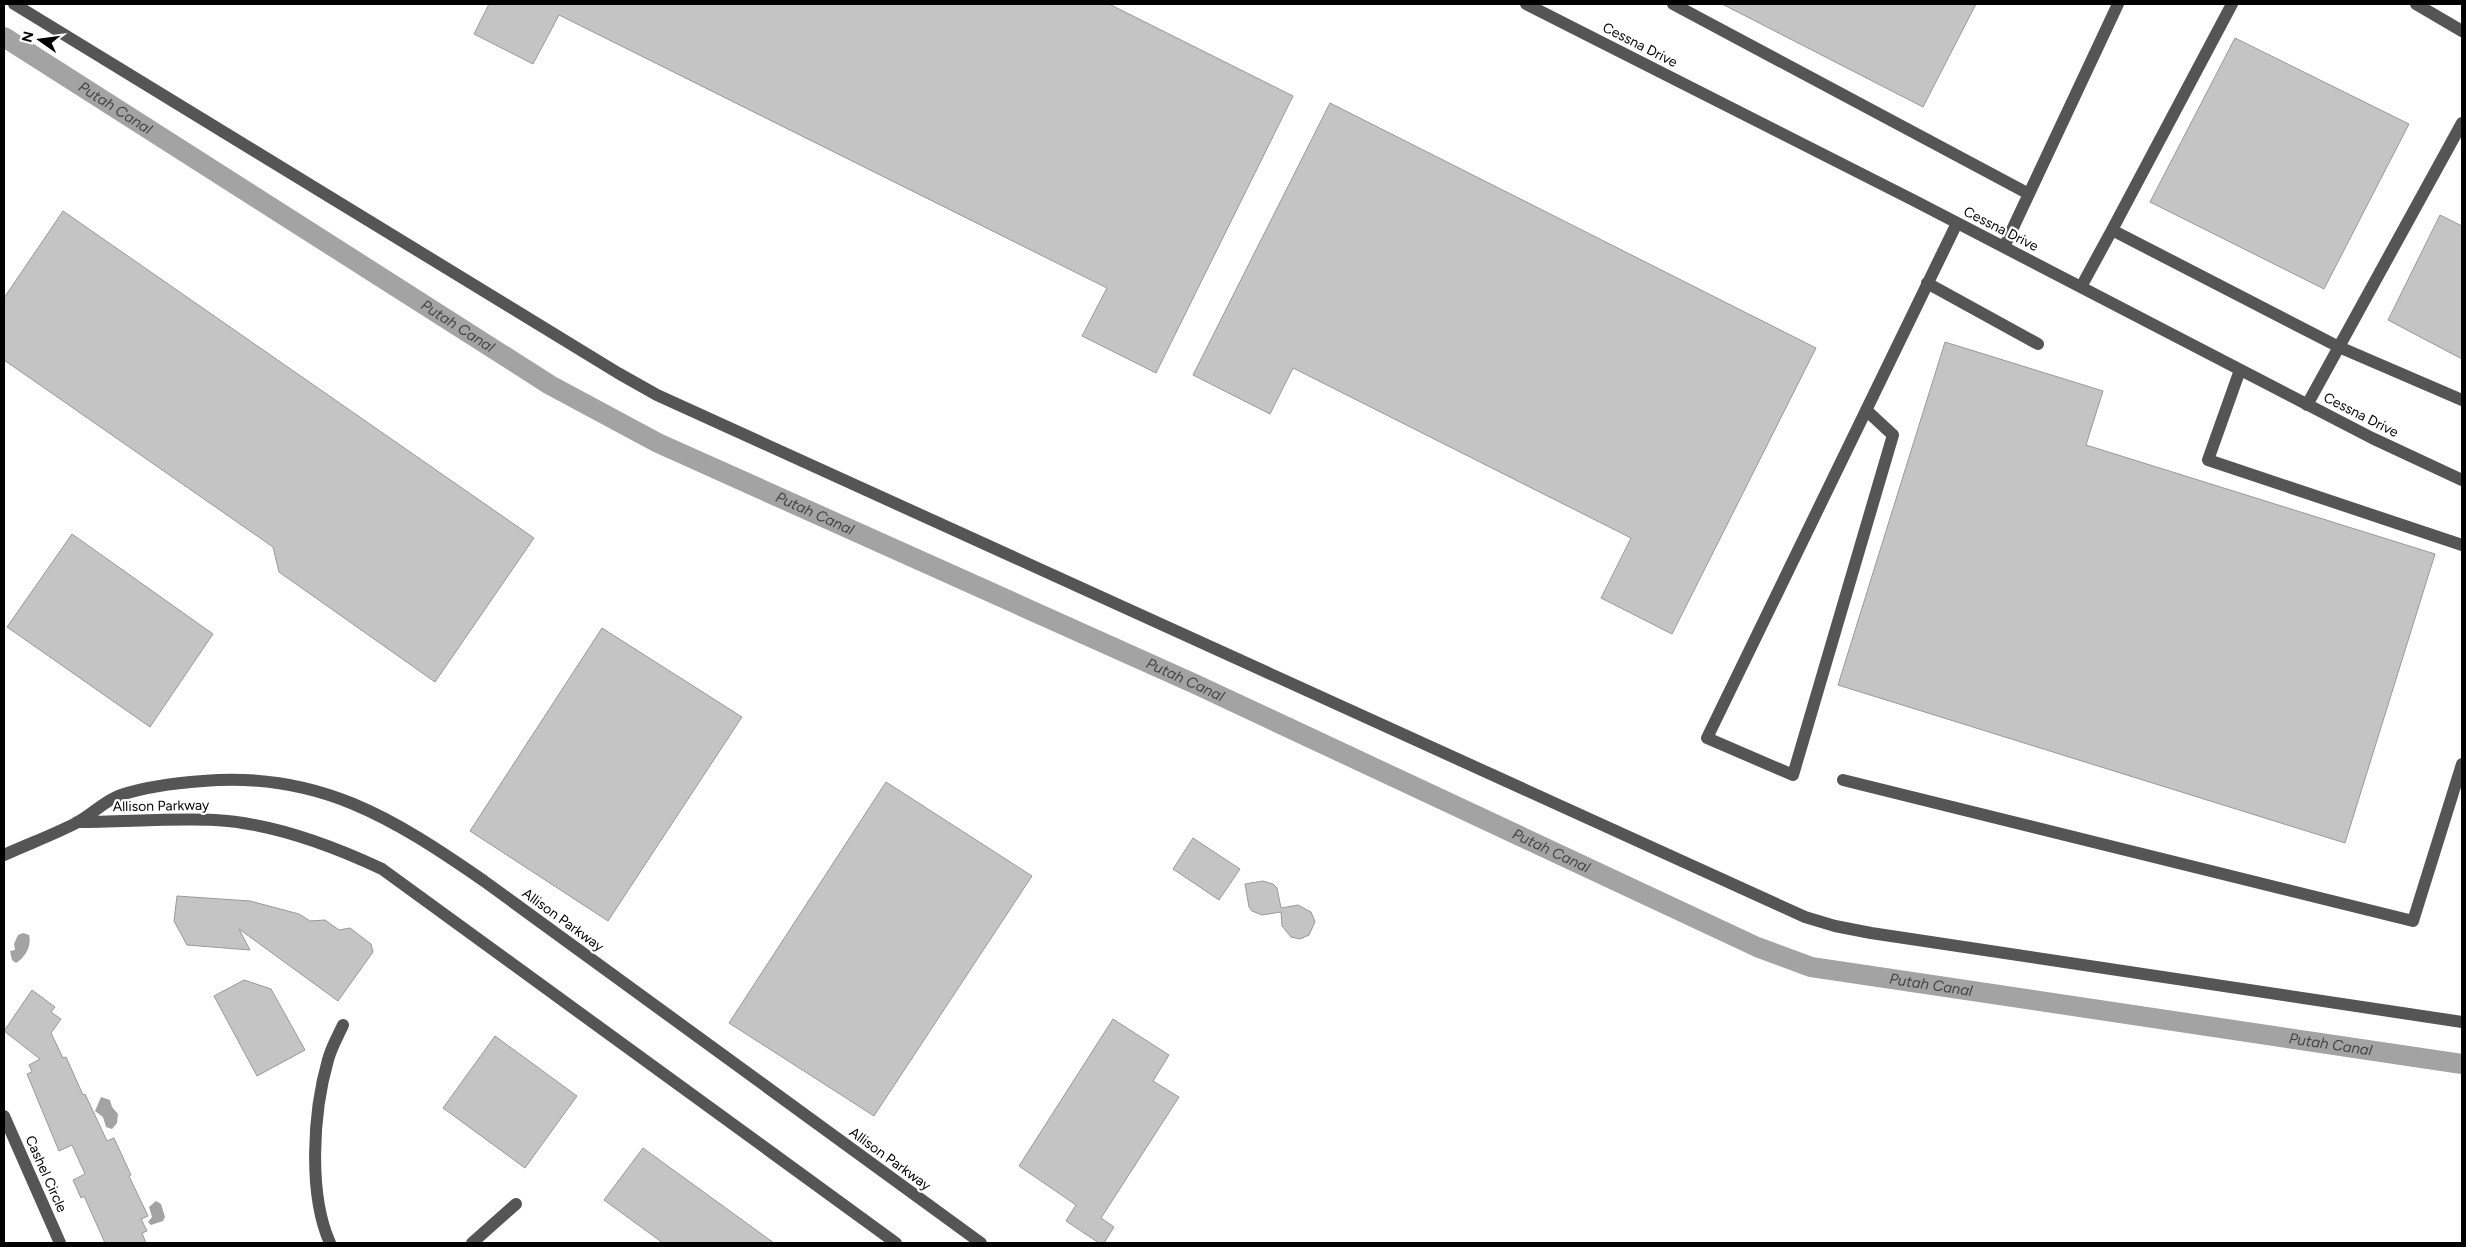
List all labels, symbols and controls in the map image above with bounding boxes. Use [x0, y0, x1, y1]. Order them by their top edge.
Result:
north arrow [15, 15, 65, 65]
street label: Cessna Drive [1600, 19, 1681, 71]
text: N [18, 30, 37, 44]
water label: Putah Canal [75, 78, 156, 138]
street label: Cessna Drive [1961, 203, 2042, 255]
water label: Putah Canal [417, 296, 498, 357]
street label: Cessna Drive [2321, 389, 2402, 441]
water label: Putah Canal [773, 488, 857, 539]
water label: Putah Canal [1143, 654, 1228, 706]
street label: Allison Parkway [113, 797, 210, 815]
water label: Putah Canal [1509, 825, 1594, 877]
street label: Allison Parkway [519, 885, 608, 956]
water label: Putah Canal [1888, 970, 1974, 1000]
water label: Putah Canal [2288, 1029, 2374, 1060]
street label: Allison Parkway [846, 1124, 935, 1195]
street label: Cashel Circle [22, 1133, 71, 1215]

